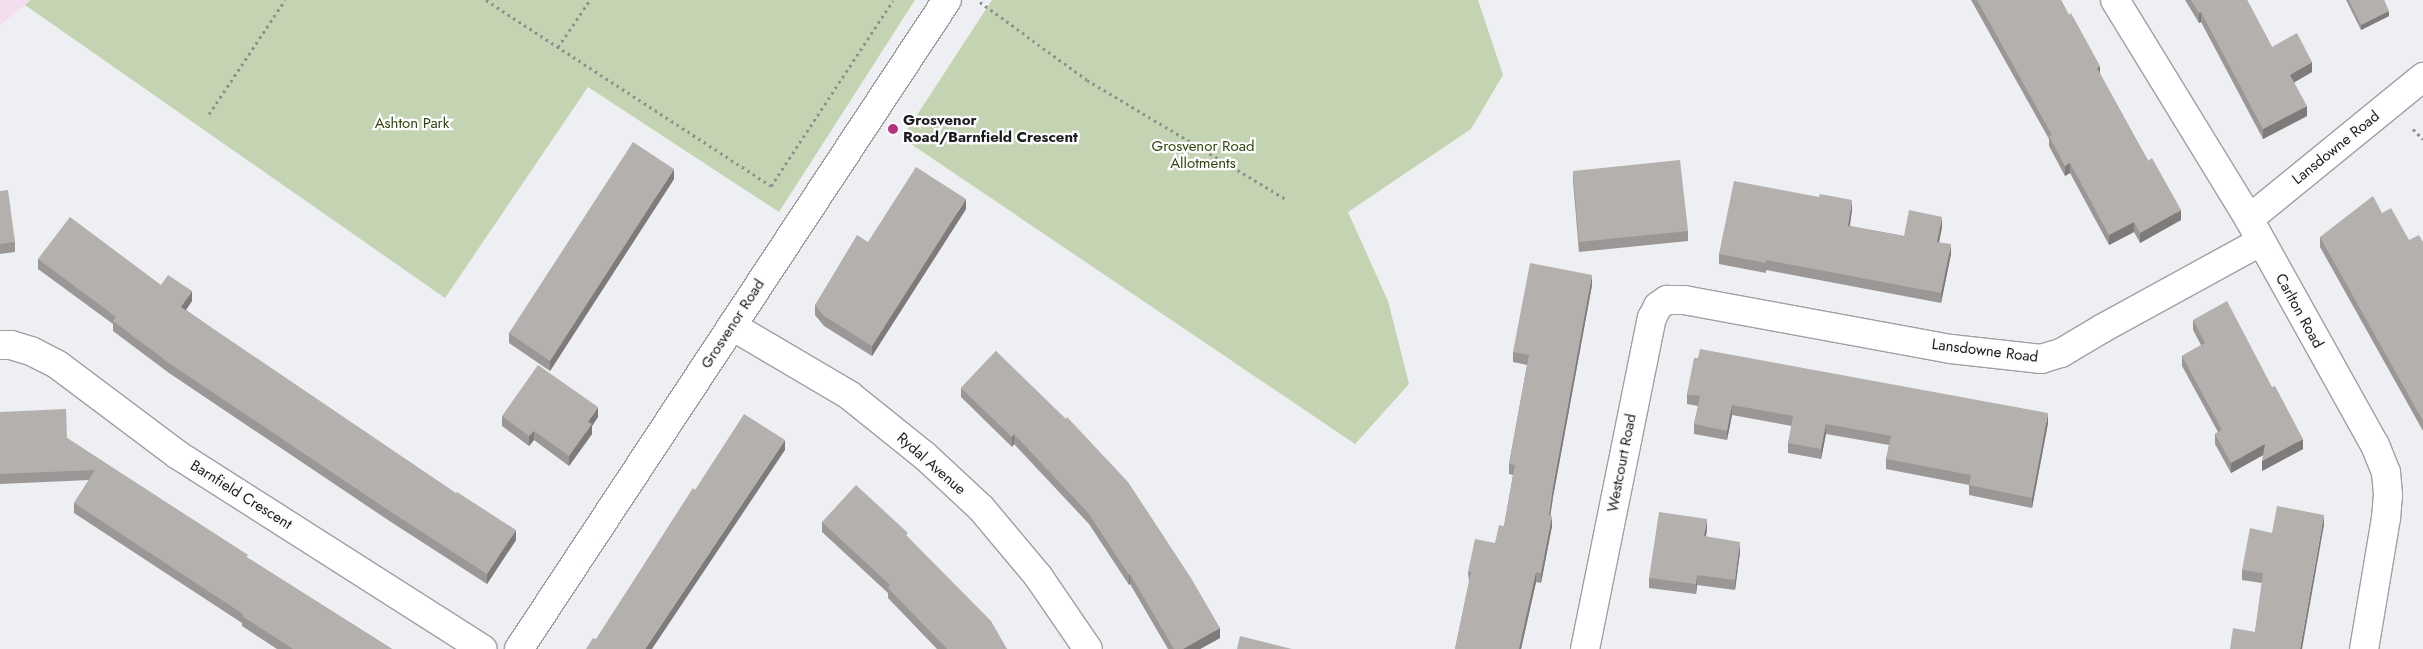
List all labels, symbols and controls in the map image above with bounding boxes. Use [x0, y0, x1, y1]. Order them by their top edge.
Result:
street label: Lansdowne Road [2289, 107, 2383, 189]
place label: Grosvenor Road/Barnfield Crescent [903, 111, 1078, 146]
park label: Ashton Park [375, 115, 449, 133]
marker: Grosvenor Road/Barnfield Crescent [887, 123, 899, 135]
park label: Grosvenor Road Allotments [1152, 137, 1254, 172]
street label: Carlton Road [2271, 271, 2327, 351]
street label: Grosvenor Road [697, 276, 769, 372]
street label: Lansdowne Road [1931, 336, 2039, 366]
street label: Westcourt Road [1604, 412, 1640, 514]
street label: Rydal Avenue [893, 429, 969, 499]
street label: Barnfield Crescent [187, 457, 295, 533]

